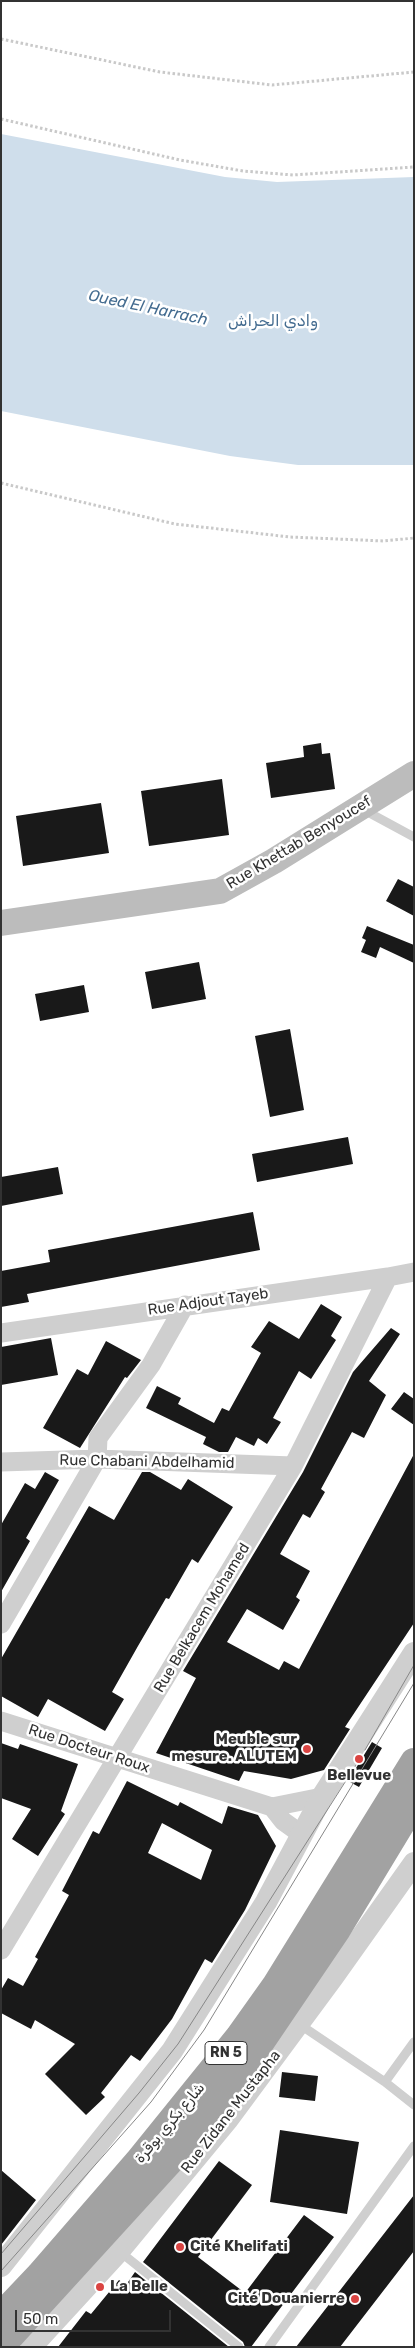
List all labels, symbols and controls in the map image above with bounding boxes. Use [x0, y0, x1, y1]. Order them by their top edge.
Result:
water label: Oued El Harrach [87, 286, 209, 330]
water label: وادي الحراش [228, 311, 318, 331]
street label: Rue Khettab Benyoucef [224, 793, 374, 893]
street label: Rue Adjout Tayeb [147, 1285, 269, 1319]
street label: Rue Chabani Abdelhamid [59, 1451, 235, 1473]
street label: Rue Belkacem Mohamed [150, 1540, 254, 1696]
street label: Rue Docteur Roux [26, 1721, 152, 1777]
place label: Meuble sur mesure. ALUTEM [172, 1731, 297, 1766]
marker: Meuble sur mesure. ALUTEM [301, 1743, 313, 1755]
marker: Bellevue [353, 1753, 365, 1765]
place label: Bellevue [327, 1767, 391, 1785]
road number: RN 5 [205, 2042, 247, 2064]
street label: Rue Zidane Mustapha [177, 2047, 285, 2177]
street label: شارع بكري بوقرة [131, 2079, 209, 2167]
place label: Cité Khelifati [190, 2238, 288, 2256]
marker: Cité Khelifati [174, 2241, 186, 2253]
place label: La Belle [110, 2278, 168, 2296]
marker: La Belle [94, 2281, 106, 2293]
place label: Cité Douanierre [227, 2290, 345, 2308]
marker: Cité Douanierre [349, 2293, 361, 2305]
scale bar [18, 2300, 174, 2332]
text: 50 m [23, 2310, 58, 2328]

